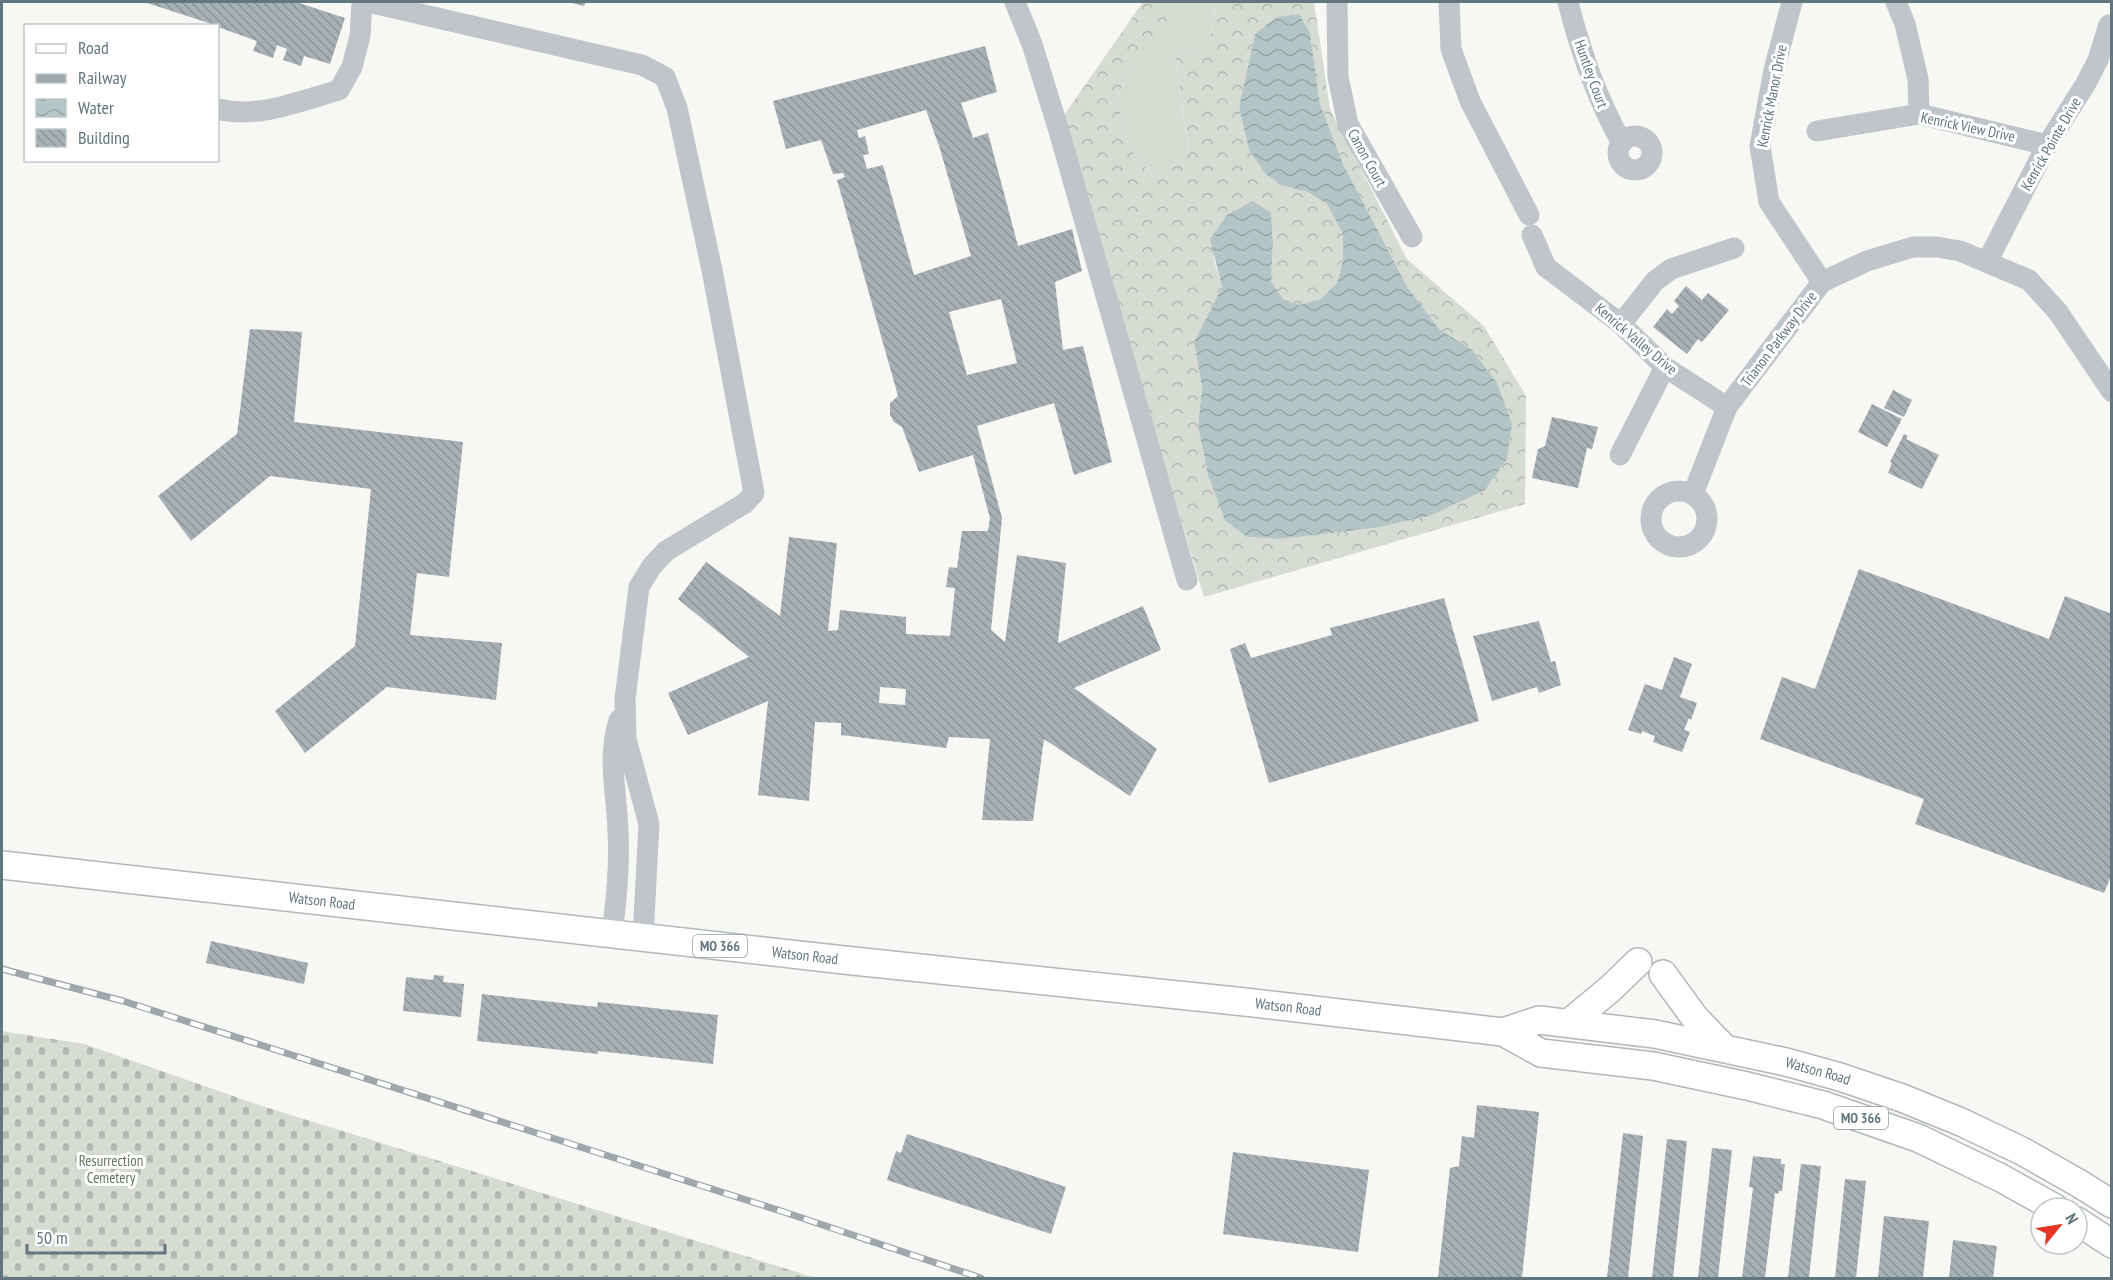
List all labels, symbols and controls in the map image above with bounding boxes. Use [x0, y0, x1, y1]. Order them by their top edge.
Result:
legend [24, 24, 219, 162]
text: Road [78, 36, 109, 59]
street label: Huntley Court [1570, 37, 1613, 110]
street label: Kenrick Manor Drive [1752, 43, 1791, 149]
text: Railway [78, 66, 127, 89]
street label: Kenrick Pointe Drive [2016, 94, 2085, 194]
text: Water [78, 96, 114, 119]
street label: Kenrick View Drive [1919, 107, 2017, 146]
street label: Canon Court [1344, 125, 1391, 190]
text: Building [78, 126, 130, 149]
street label: Trianon Parkway Drive [1737, 287, 1821, 390]
street label: Kenrick Valley Drive [1591, 299, 1681, 379]
street label: Watson Road [288, 887, 356, 914]
road number: MO 366 [693, 935, 747, 957]
street label: Watson Road [771, 942, 839, 968]
street label: Watson Road [1254, 993, 1322, 1020]
street label: Watson Road [1783, 1052, 1853, 1089]
road number: MO 366 [1834, 1107, 1888, 1129]
park label: Resurrection Cemetery [79, 1151, 143, 1187]
north arrow [2029, 1196, 2089, 1256]
text: N [2061, 1210, 2083, 1227]
scale bar [27, 1217, 165, 1255]
text: 50 m [36, 1226, 68, 1249]

